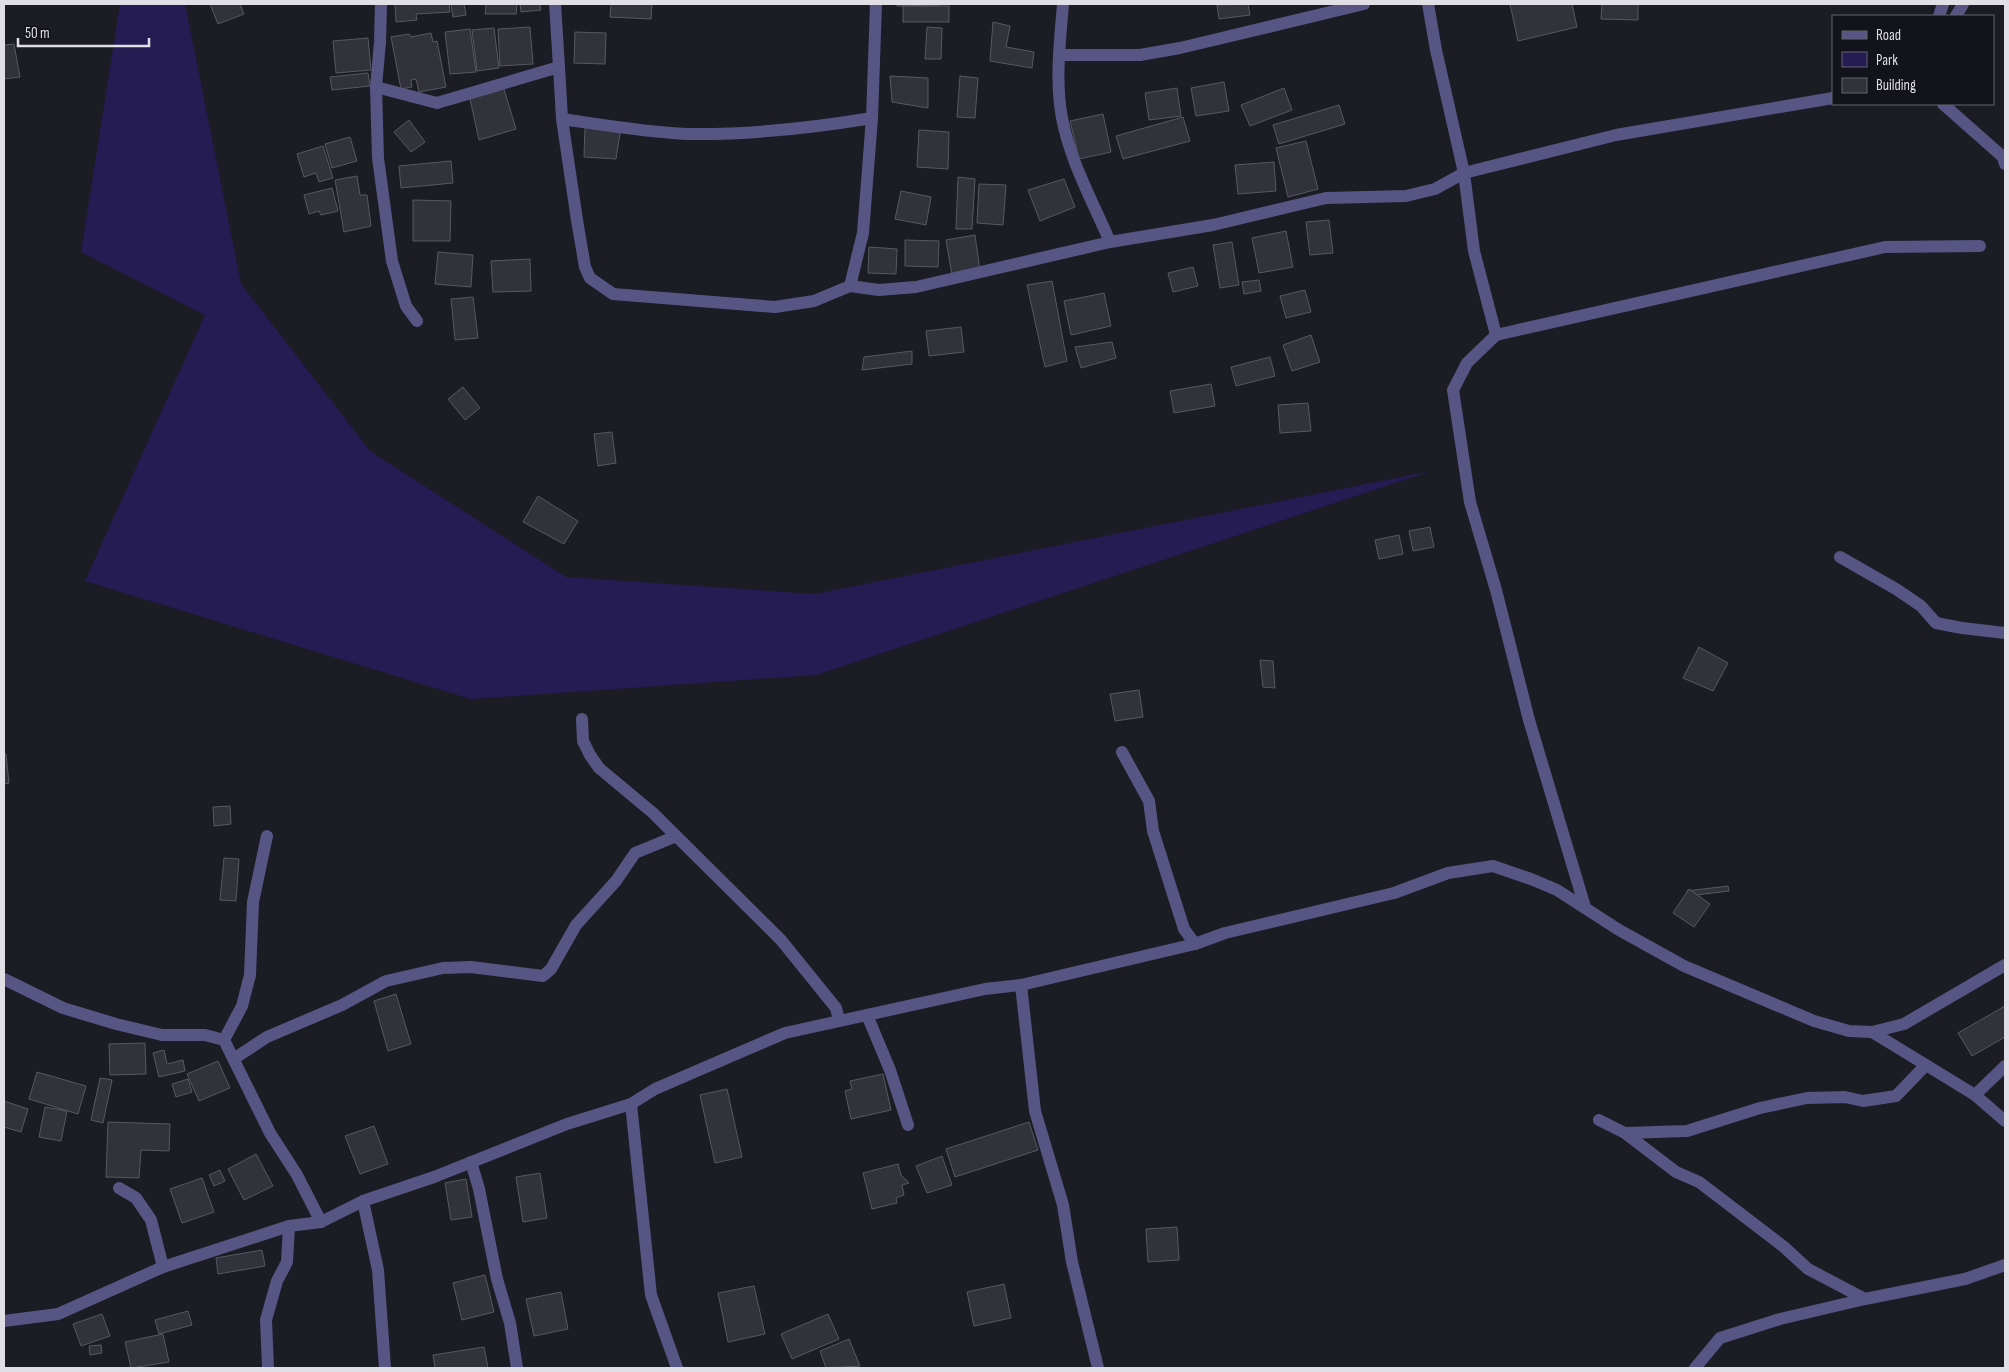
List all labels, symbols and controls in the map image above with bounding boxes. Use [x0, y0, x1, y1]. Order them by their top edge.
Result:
scale bar [18, 15, 149, 47]
legend [1832, 15, 1994, 105]
text: 50 m [25, 24, 50, 43]
text: Road [1876, 26, 1901, 45]
text: Park [1876, 51, 1898, 70]
text: Building [1876, 76, 1916, 95]

